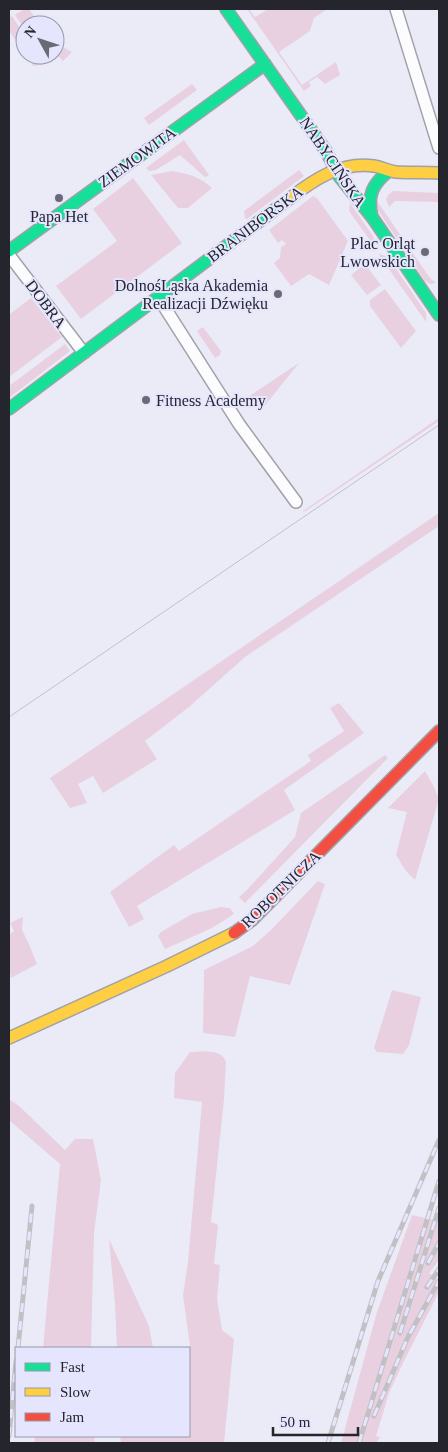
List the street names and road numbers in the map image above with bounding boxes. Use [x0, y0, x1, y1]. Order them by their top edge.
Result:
street label: NABYCIŃSKA [297, 113, 370, 211]
street label: ZIEMOWITA [95, 123, 179, 191]
street label: BRANIBORSKA [204, 182, 306, 265]
street label: DOBRA [22, 277, 70, 332]
street label: ROBOTNICZA [238, 847, 324, 931]

